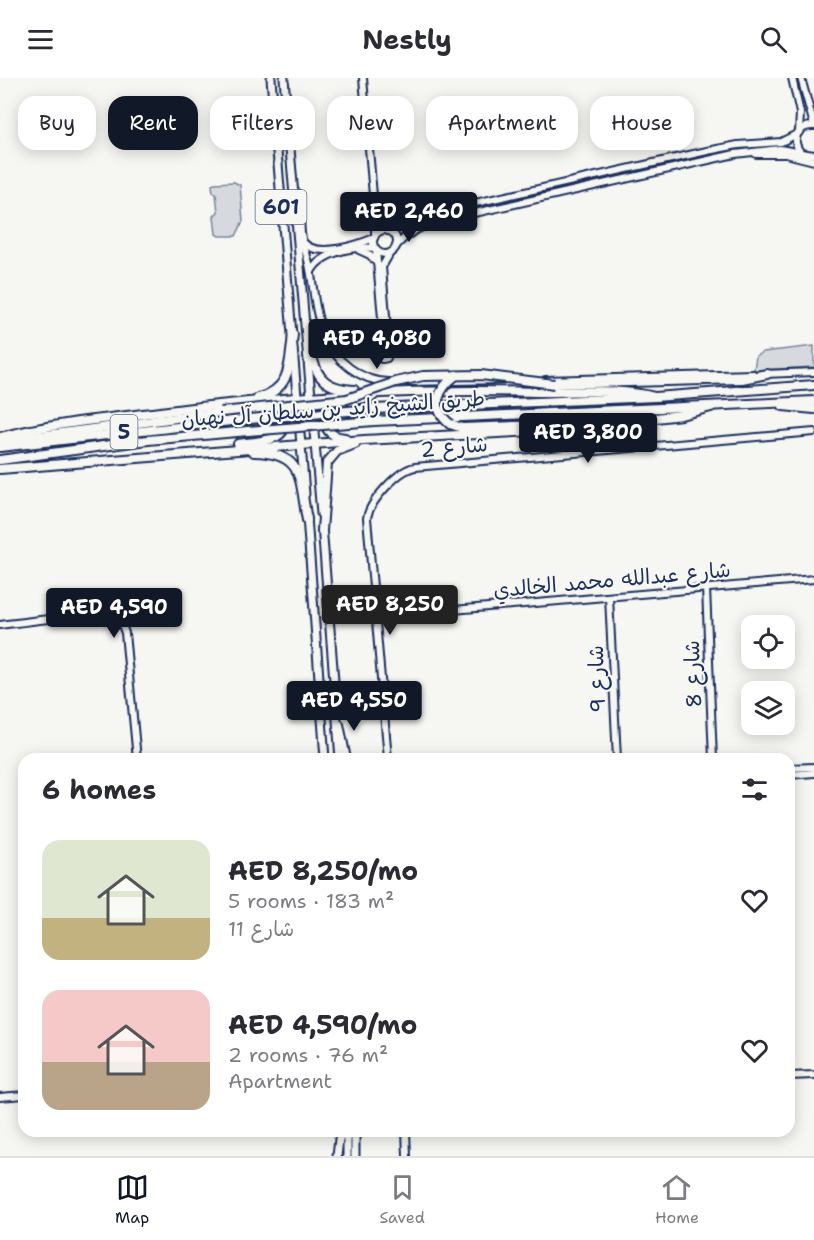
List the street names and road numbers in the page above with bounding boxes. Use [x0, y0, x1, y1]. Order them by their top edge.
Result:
road number: 601 [256, 190, 306, 224]
street label: طريق الشيخ زايد بن سلطان آل نهيان [180, 384, 486, 434]
road number: 5 [110, 415, 138, 449]
street label: شارع 2 [419, 430, 489, 465]
street label: شارع عبدالله محمد الخالدي [492, 556, 732, 605]
street label: شارع 8 [678, 640, 709, 708]
street label: شارع 9 [582, 645, 613, 713]

